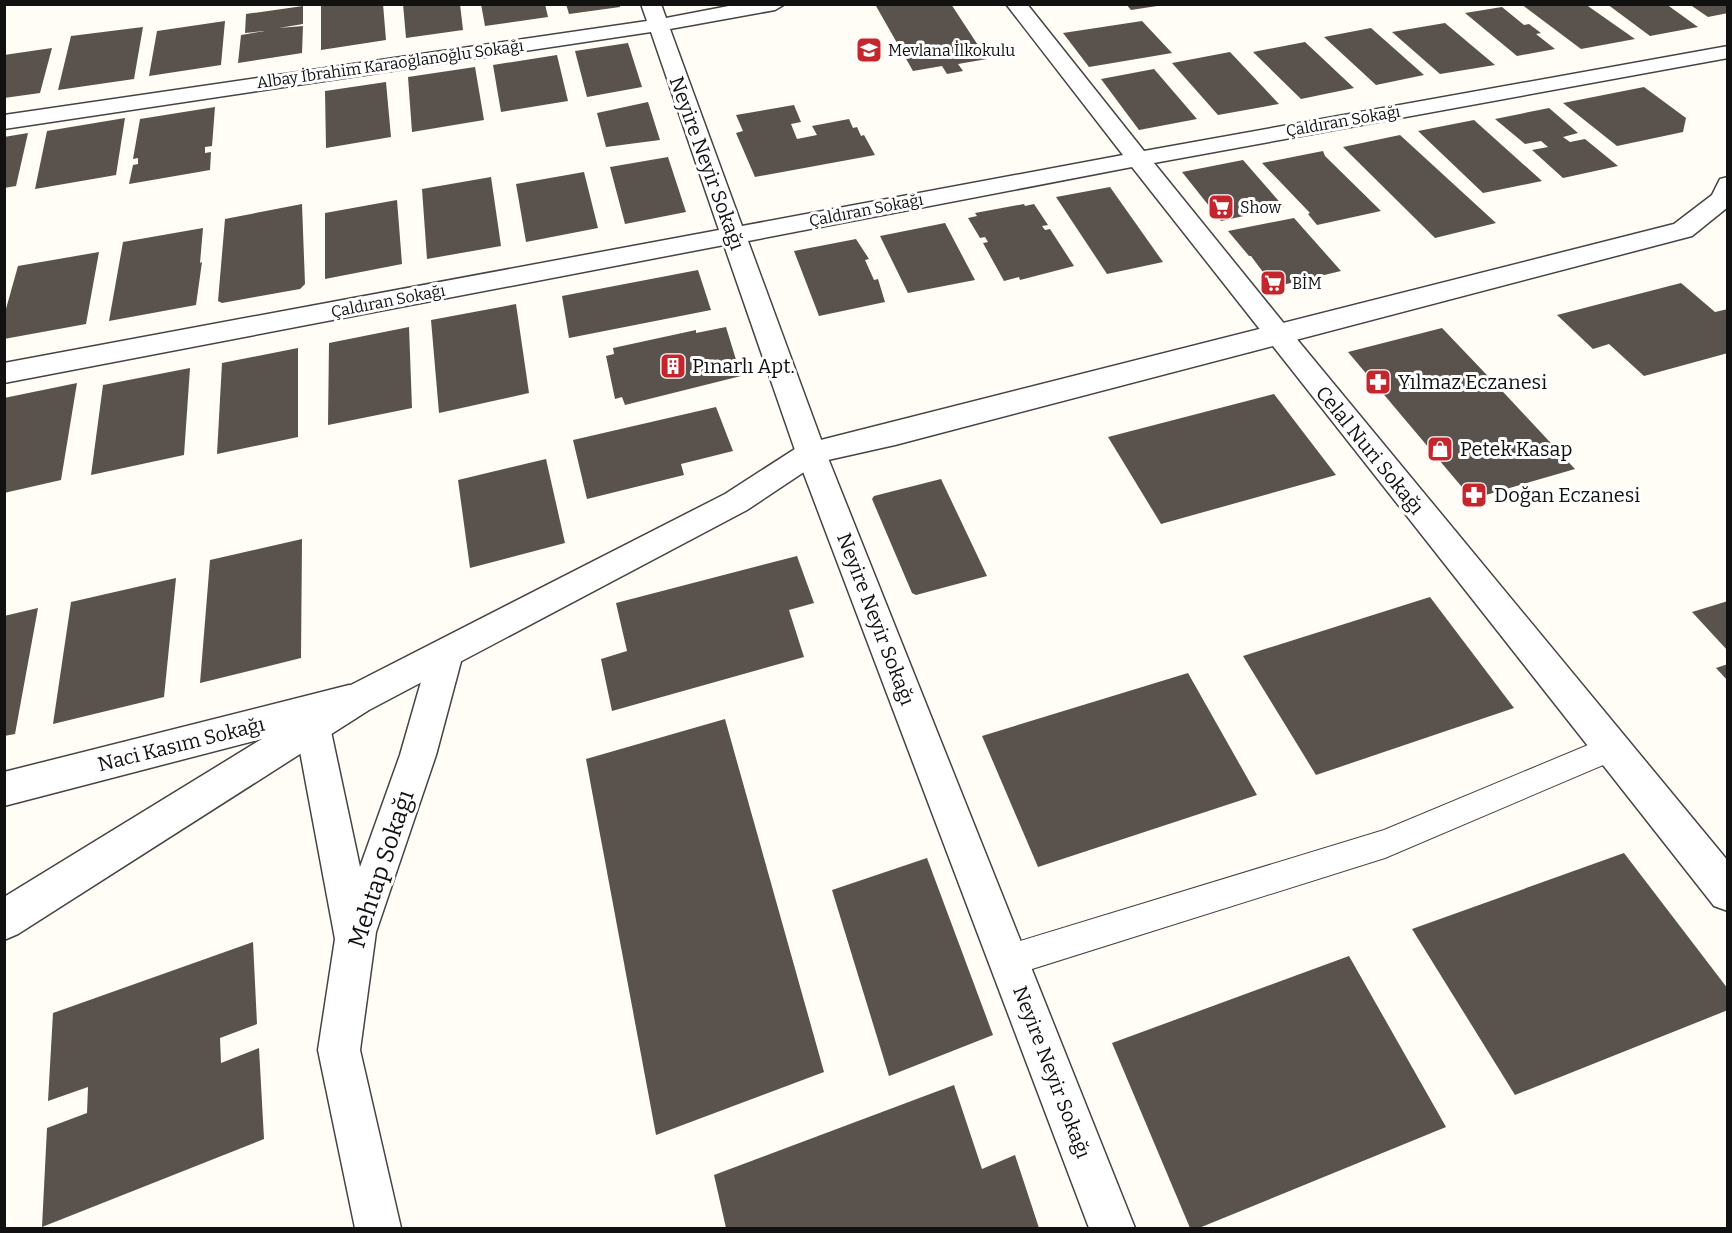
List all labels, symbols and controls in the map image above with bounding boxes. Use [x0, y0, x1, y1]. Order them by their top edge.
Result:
school or university icon: Mevlana İlkokulu [854, 35, 884, 65]
street label: Albay İbrahim Karaoğlanoğlu Sokağı [255, 36, 525, 92]
place label: Mevlana İlkokulu [888, 41, 1015, 60]
street label: Neyire Neyir Sokağı [664, 73, 750, 253]
street label: Çaldıran Sokağı [1284, 102, 1402, 140]
street label: Çaldıran Sokağı [807, 190, 925, 230]
supermarket icon: Show [1206, 192, 1236, 222]
place label: Show [1240, 198, 1281, 217]
supermarket icon: BİM [1258, 268, 1288, 298]
place label: BİM [1292, 274, 1322, 293]
street label: Çaldıran Sokağı [329, 281, 447, 321]
building icon: Pınarlı Apt. [658, 351, 688, 381]
place label: Pınarlı Apt. [692, 354, 795, 378]
pharmacy icon: Yılmaz Eczanesi [1363, 367, 1393, 397]
place label: Yılmaz Eczanesi [1398, 370, 1547, 394]
street label: Celal Nuri Sokağı [1311, 381, 1429, 519]
shop icon: Petek Kasap [1425, 434, 1455, 464]
place label: Petek Kasap [1460, 437, 1572, 461]
pharmacy icon: Doğan Eczanesi [1459, 480, 1489, 510]
place label: Doğan Eczanesi [1494, 483, 1640, 507]
street label: Neyire Neyir Sokağı [832, 529, 920, 709]
street label: Naci Kasım Sokağı [95, 712, 267, 776]
street label: Mehtap Sokağı [342, 787, 420, 951]
street label: Neyire Neyir Sokağı [1008, 982, 1096, 1162]

